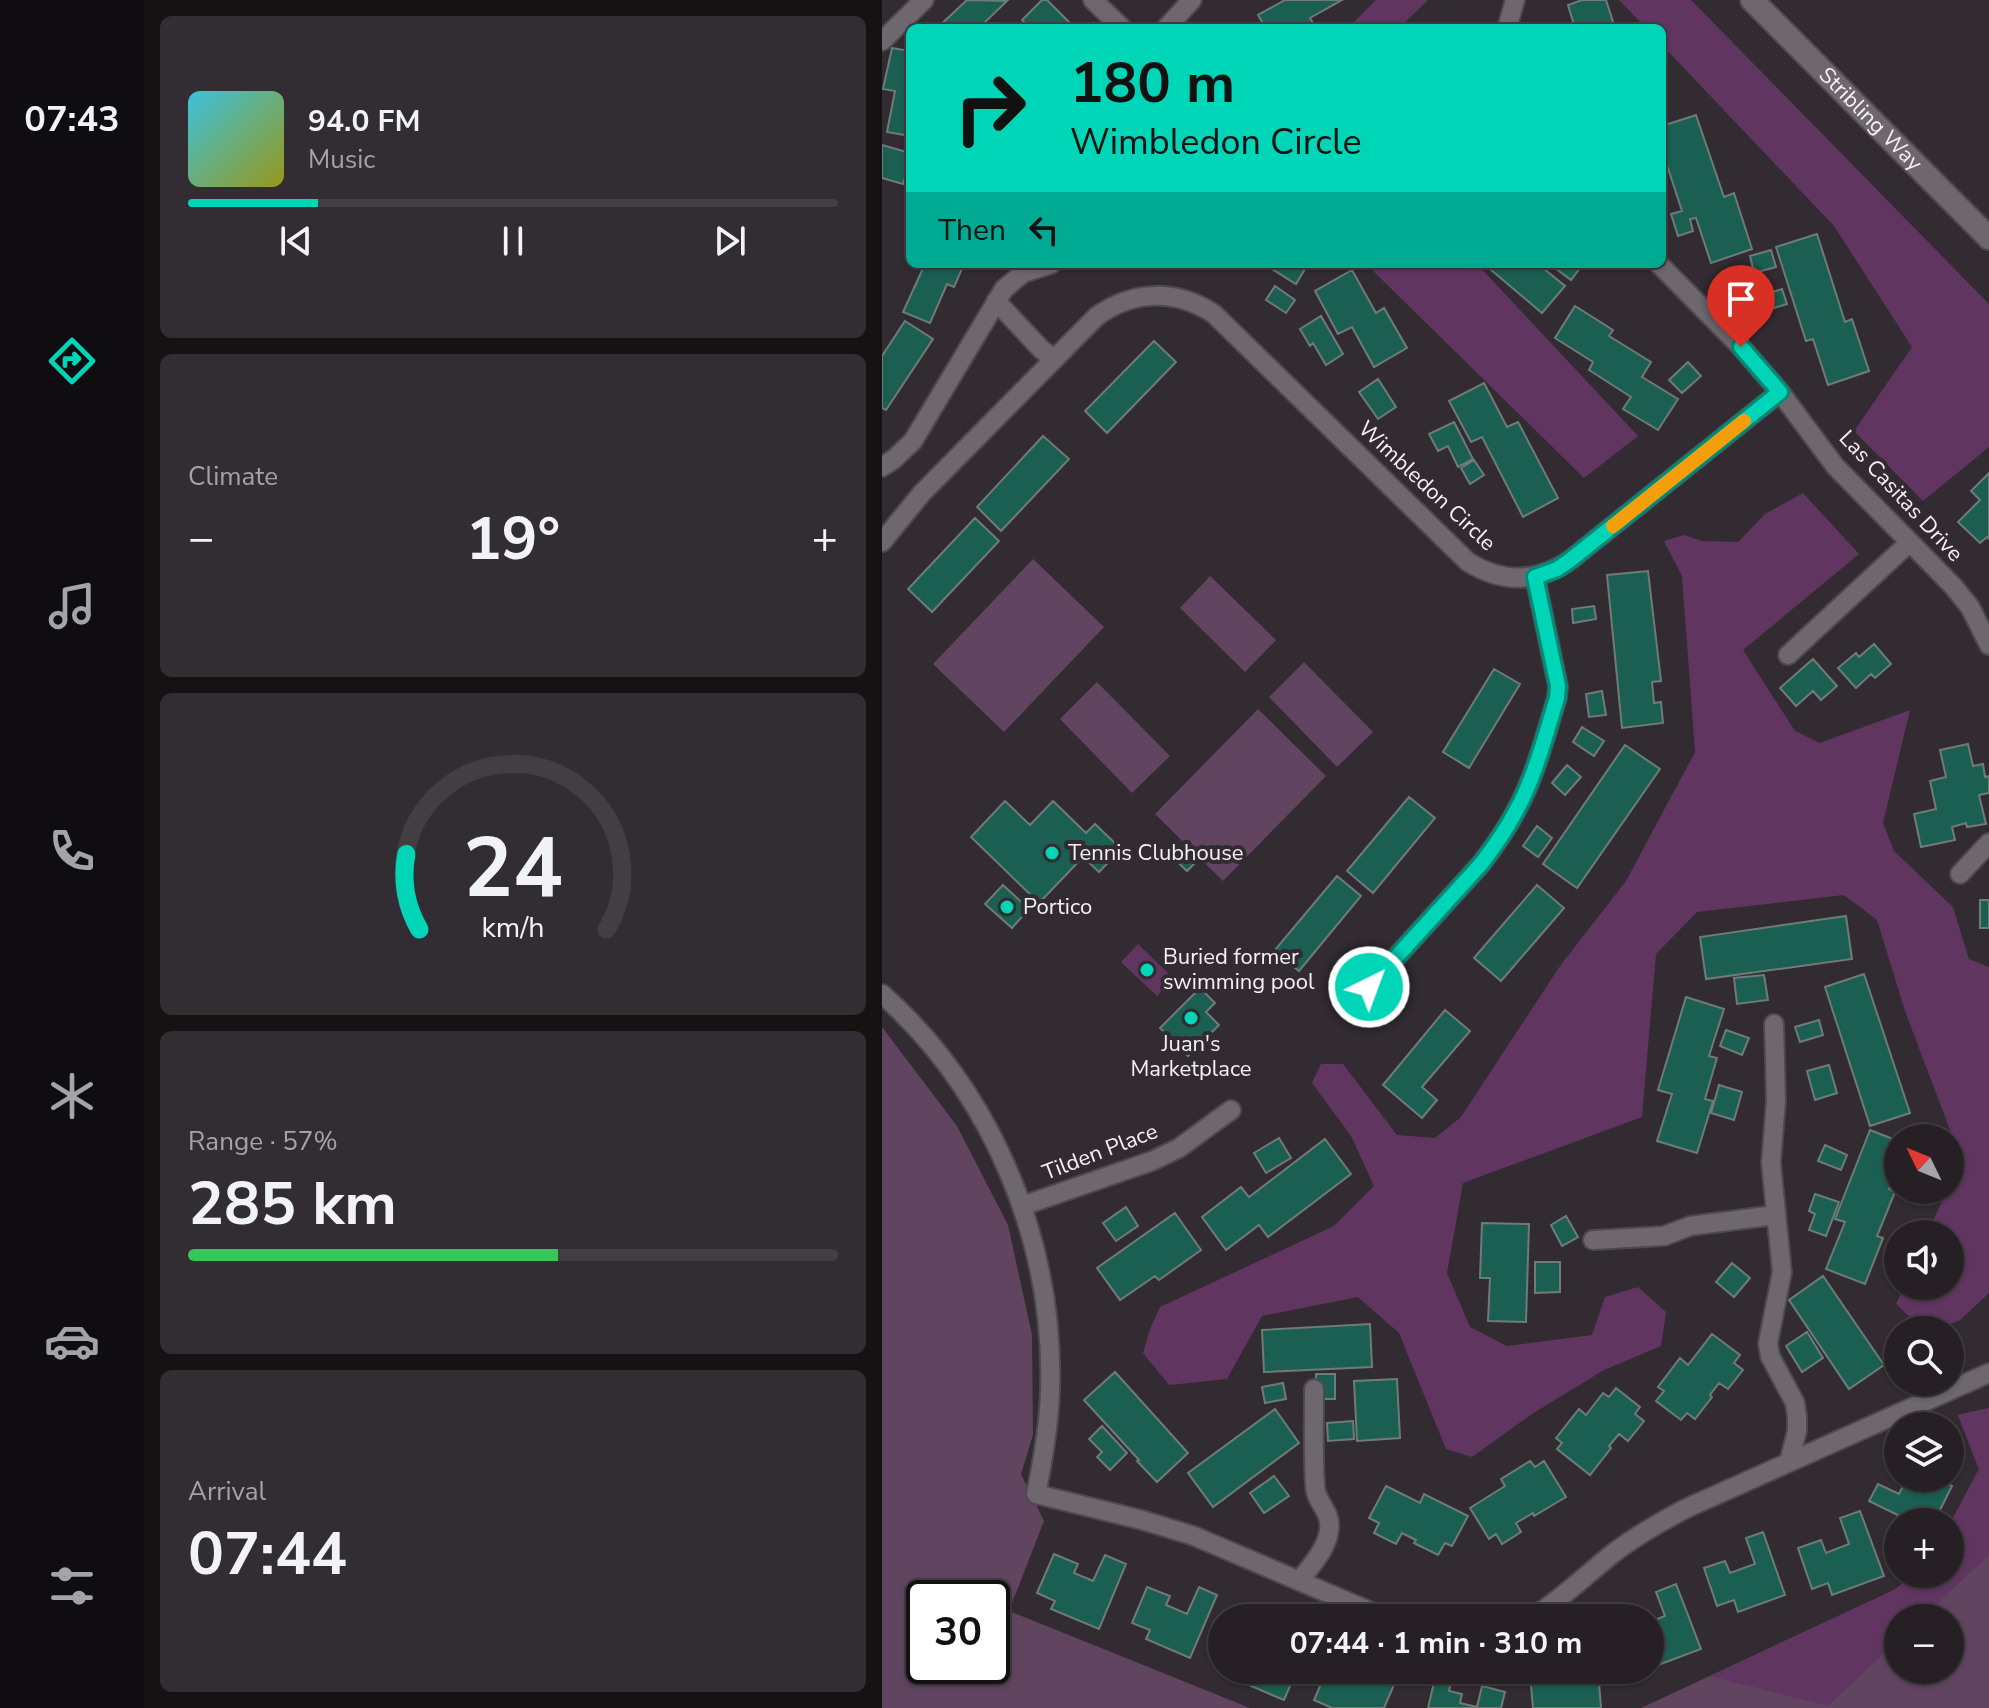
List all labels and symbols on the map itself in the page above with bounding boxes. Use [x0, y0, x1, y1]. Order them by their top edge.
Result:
street label: Stribling Way [1812, 60, 1929, 178]
pin [1707, 265, 1775, 347]
street label: Wimbledon Circle [1352, 414, 1502, 558]
street label: Las Casitas Drive [1832, 424, 1970, 568]
place label: Tennis Clubhouse [1068, 838, 1243, 868]
marker: Tennis Clubhouse [1043, 844, 1061, 862]
place label: Portico [1023, 892, 1092, 922]
marker: Portico [998, 898, 1016, 916]
place label: Buried former swimming pool [1163, 942, 1315, 997]
position arrow [1327, 945, 1411, 1029]
marker: Buried former swimming pool [1138, 961, 1156, 979]
marker: Juan's Marketplace [1182, 1009, 1200, 1027]
place label: Juan's Marketplace [1130, 1029, 1252, 1084]
street label: Tilden Place [1038, 1116, 1162, 1188]
north arrow [1884, 1124, 1964, 1204]
speed limit sign: 30 [906, 1580, 1010, 1684]

